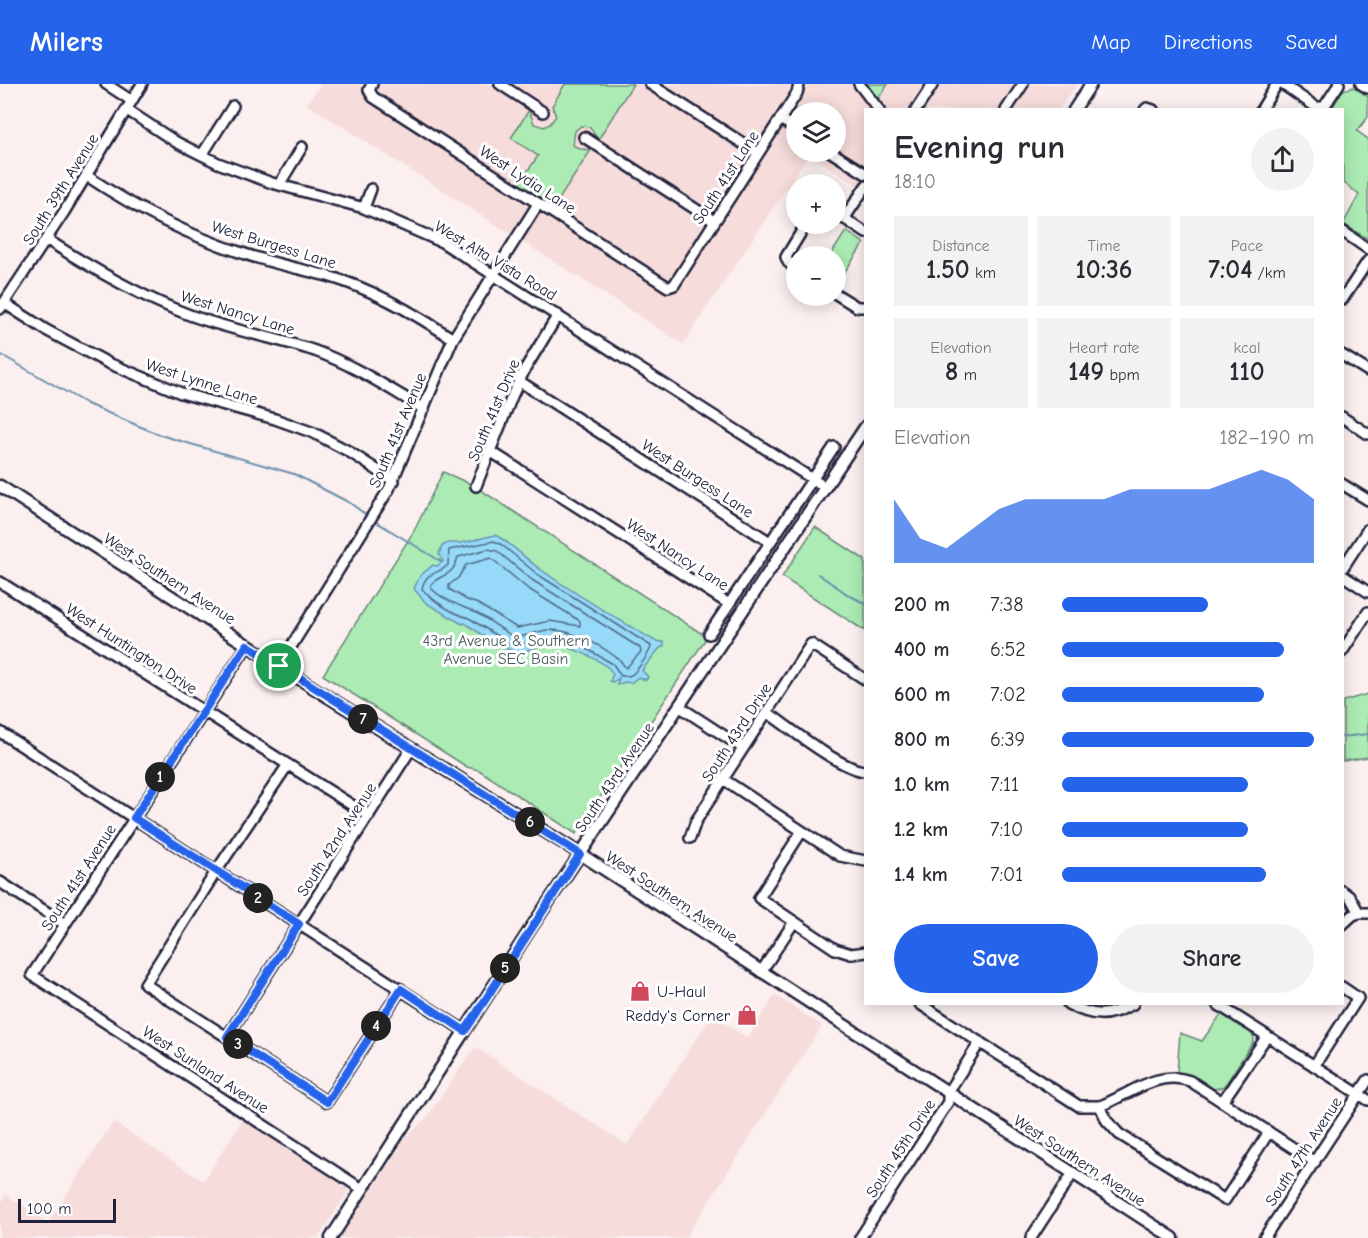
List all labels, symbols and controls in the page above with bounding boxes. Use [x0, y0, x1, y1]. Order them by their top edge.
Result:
text: Milers [30, 26, 103, 58]
text: Map [1091, 30, 1131, 54]
text: Directions [1164, 30, 1253, 54]
text: Saved [1286, 30, 1338, 54]
map controls [786, 102, 846, 306]
button: layers [786, 102, 846, 162]
street label: South 41st Lane [689, 128, 763, 228]
text: Evening run [894, 128, 1065, 166]
button: share [1251, 128, 1314, 191]
street label: South 39th Avenue [19, 131, 102, 248]
street label: West Lydia Lane [476, 142, 579, 218]
text: 18:10 [894, 170, 936, 193]
button: + [786, 174, 846, 234]
street label: West Burgess Lane [209, 217, 338, 272]
street label: West Alta Vista Road [431, 217, 560, 304]
text: Distance [932, 237, 990, 255]
text: Time [1087, 237, 1121, 255]
text: Pace [1231, 237, 1263, 255]
button: − [786, 246, 846, 306]
text: 1.50 [926, 255, 970, 285]
text: 10:36 [1076, 255, 1132, 285]
text: 7:04 [1208, 255, 1252, 285]
text: km [970, 264, 996, 282]
text: /km [1252, 264, 1286, 282]
street label: West Nancy Lane [179, 287, 297, 339]
text: Elevation [930, 339, 992, 357]
text: Heart rate [1069, 339, 1139, 357]
text: kcal [1234, 339, 1260, 357]
street label: West Lynne Lane [144, 355, 260, 409]
street label: South 41st Drive [464, 357, 524, 464]
text: 8 [945, 357, 958, 387]
text: 149 [1068, 357, 1104, 387]
text: 110 [1229, 357, 1265, 387]
text: m [958, 366, 977, 384]
text: bpm [1104, 366, 1140, 384]
street label: South 41st Avenue [366, 370, 430, 491]
text: Elevation [894, 426, 971, 449]
text: 182–190 m [1219, 426, 1314, 449]
street label: West Burgess Lane [638, 436, 757, 522]
street label: West Nancy Lane [623, 515, 732, 595]
street label: West Southern Avenue [100, 530, 239, 628]
text: 200 m [894, 593, 950, 616]
text: 7:38 [990, 593, 1024, 616]
street label: West Huntington Drive [63, 600, 200, 698]
park label: 43rd Avenue & Southern Avenue SEC Basin [422, 632, 590, 668]
text: 400 m [894, 638, 949, 661]
text: 6:52 [990, 638, 1026, 661]
pin [253, 640, 304, 691]
icon: arrive [262, 649, 295, 682]
street label: South 43rd Drive [698, 680, 775, 785]
text: 600 m [894, 683, 950, 706]
text: 7:02 [990, 683, 1026, 706]
pin: 7 [348, 704, 378, 734]
text: 7 [359, 710, 367, 728]
street label: South 43rd Avenue [572, 719, 658, 836]
text: 800 m [894, 728, 950, 751]
text: 6:39 [990, 728, 1025, 751]
pin: 1 [145, 762, 175, 792]
text: 1 [157, 768, 163, 786]
text: 1.0 km [894, 773, 950, 796]
text: 7:11 [990, 773, 1019, 796]
street label: South 42nd Avenue [293, 780, 380, 900]
pin: 6 [515, 807, 545, 837]
text: 6 [526, 813, 534, 831]
text: 1.2 km [894, 818, 948, 841]
text: 7:10 [990, 818, 1023, 841]
street label: South 41st Avenue [38, 821, 120, 934]
street label: West Southern Avenue [602, 848, 741, 946]
text: 1.4 km [894, 863, 948, 886]
text: 7:01 [990, 863, 1023, 886]
pin: 2 [243, 883, 273, 913]
text: 2 [254, 889, 262, 907]
button: Save [894, 924, 1098, 993]
button: Share [1110, 924, 1314, 993]
pin: 5 [490, 953, 520, 983]
text: 5 [501, 959, 509, 977]
shop icon: U-Haul [628, 979, 652, 1003]
place label: U-Haul [657, 983, 706, 1001]
shop icon: Reddy's Corner [735, 1003, 759, 1027]
place label: Reddy's Corner [626, 1007, 731, 1025]
pin: 4 [361, 1011, 391, 1041]
text: 4 [372, 1017, 380, 1035]
street label: West Sunland Avenue [139, 1022, 272, 1117]
pin: 3 [223, 1029, 253, 1059]
text: 3 [234, 1035, 242, 1053]
street label: South 47th Avenue [1262, 1094, 1346, 1209]
street label: South 45th Drive [862, 1096, 939, 1201]
street label: West Southern Avenue [1010, 1112, 1149, 1210]
scale bar [18, 1196, 116, 1224]
text: 100 m [27, 1200, 71, 1218]

